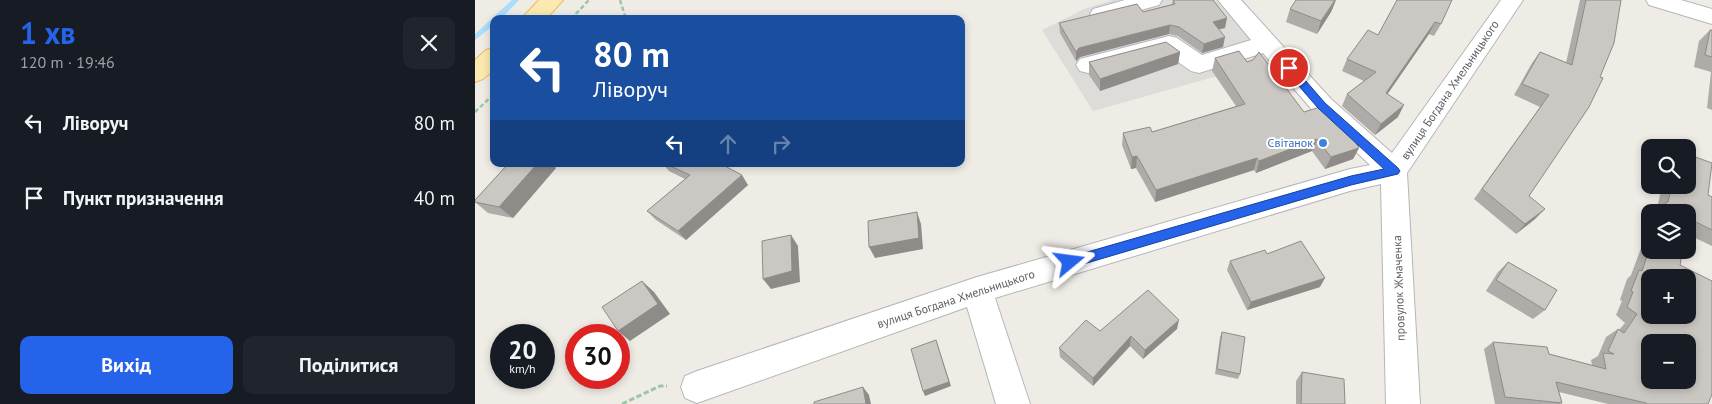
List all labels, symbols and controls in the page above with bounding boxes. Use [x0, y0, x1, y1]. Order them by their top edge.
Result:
text: 1 хв [20, 13, 76, 52]
button: close [403, 17, 455, 69]
street label: вулиця Богдана Хмельницького [1397, 17, 1502, 162]
text: 80 m [593, 31, 670, 77]
icon: left [510, 35, 575, 100]
pin [1268, 47, 1310, 89]
text: 120 m · 19:46 [20, 52, 115, 72]
icon: arrive [1275, 54, 1303, 82]
text: Ліворуч [593, 75, 668, 103]
icon: left [20, 109, 48, 137]
text: Ліворуч [63, 111, 128, 135]
text: 80 m [414, 111, 455, 135]
icon: left [661, 130, 689, 158]
icon: ahead [714, 130, 742, 158]
icon: right [767, 130, 795, 158]
place label: Світанок [1268, 135, 1313, 150]
marker: Світанок [1317, 137, 1329, 149]
map controls [1641, 139, 1696, 389]
button: search [1641, 139, 1696, 194]
icon: arrive [20, 184, 48, 212]
text: Пункт призначення [63, 186, 224, 210]
text: 40 m [414, 186, 455, 210]
button: layers [1641, 204, 1696, 259]
position arrow [1043, 235, 1095, 287]
street label: провулок Жмаченка [1389, 235, 1408, 341]
street label: вулиця Богдана Хмельницького [875, 266, 1037, 331]
button: + [1641, 269, 1696, 324]
speed limit sign: 30 [565, 324, 630, 389]
text: 20 [508, 334, 537, 366]
button: − [1641, 334, 1696, 389]
button: Вихід [20, 336, 233, 394]
button: Поділитися [243, 336, 455, 394]
text: km/h [509, 361, 536, 376]

